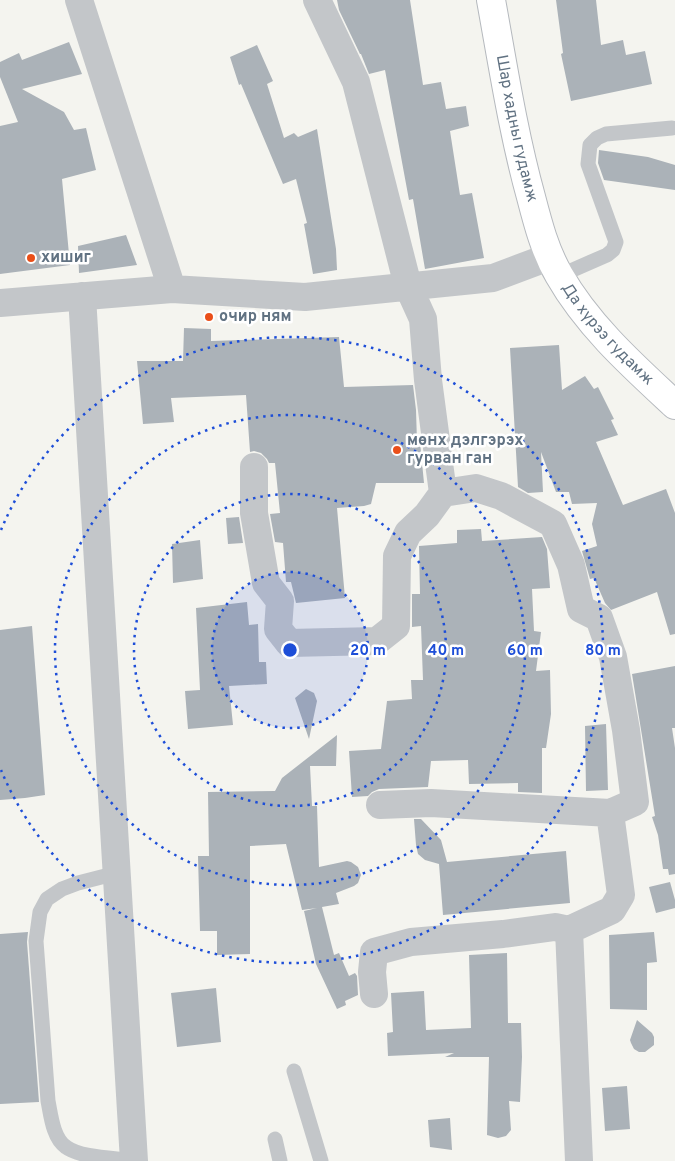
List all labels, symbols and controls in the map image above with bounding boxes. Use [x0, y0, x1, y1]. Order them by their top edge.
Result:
street label: Шар хадны гудамж [491, 53, 542, 204]
place label: хишиг [41, 248, 91, 268]
marker: хишиг [25, 252, 37, 264]
street label: Да хүрээ гудамж [557, 279, 658, 390]
place label: очир ням [219, 307, 292, 327]
marker: очир ням [203, 311, 215, 323]
place label: мөнх дэлгэрэх гурван ган [407, 431, 523, 469]
marker: мөнх дэлгэрэх гурван ган [391, 444, 403, 456]
centre of rings [281, 641, 299, 659]
text: 20 m [350, 642, 386, 661]
text: 40 m [428, 642, 464, 661]
text: 60 m [507, 642, 543, 661]
text: 80 m [585, 642, 621, 661]

